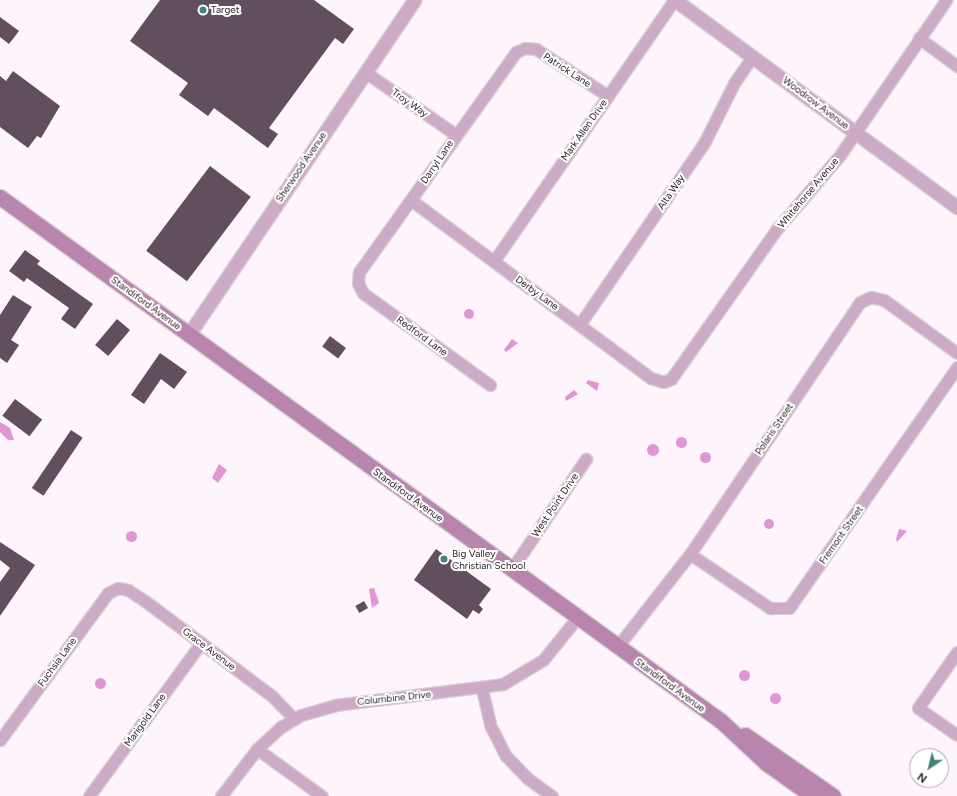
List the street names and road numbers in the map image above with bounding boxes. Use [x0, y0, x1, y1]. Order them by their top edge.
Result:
street label: Patrick Lane [541, 50, 593, 90]
street label: Woodrow Avenue [781, 74, 851, 132]
street label: Troy Way [390, 86, 430, 120]
street label: Mark Allen Drive [558, 97, 610, 163]
street label: Sherwood Avenue [273, 130, 329, 204]
street label: Darryl Lane [418, 138, 456, 186]
street label: Whitehorse Avenue [775, 155, 841, 231]
street label: Alta Way [655, 172, 687, 212]
street label: Derby Lane [513, 273, 561, 313]
street label: Standiford Avenue [109, 274, 183, 332]
street label: Redford Lane [394, 313, 450, 359]
street label: Polaris Street [752, 401, 796, 457]
street label: Standiford Avenue [371, 466, 445, 524]
street label: West Point Drive [529, 471, 581, 539]
street label: Fremont Street [816, 504, 866, 566]
street label: Grace Avenue [180, 625, 238, 673]
street label: Fuchsia Lane [35, 635, 79, 689]
street label: Standiford Avenue [633, 656, 707, 714]
street label: Columbine Drive [357, 688, 431, 708]
street label: Marigold Lane [122, 691, 168, 749]

